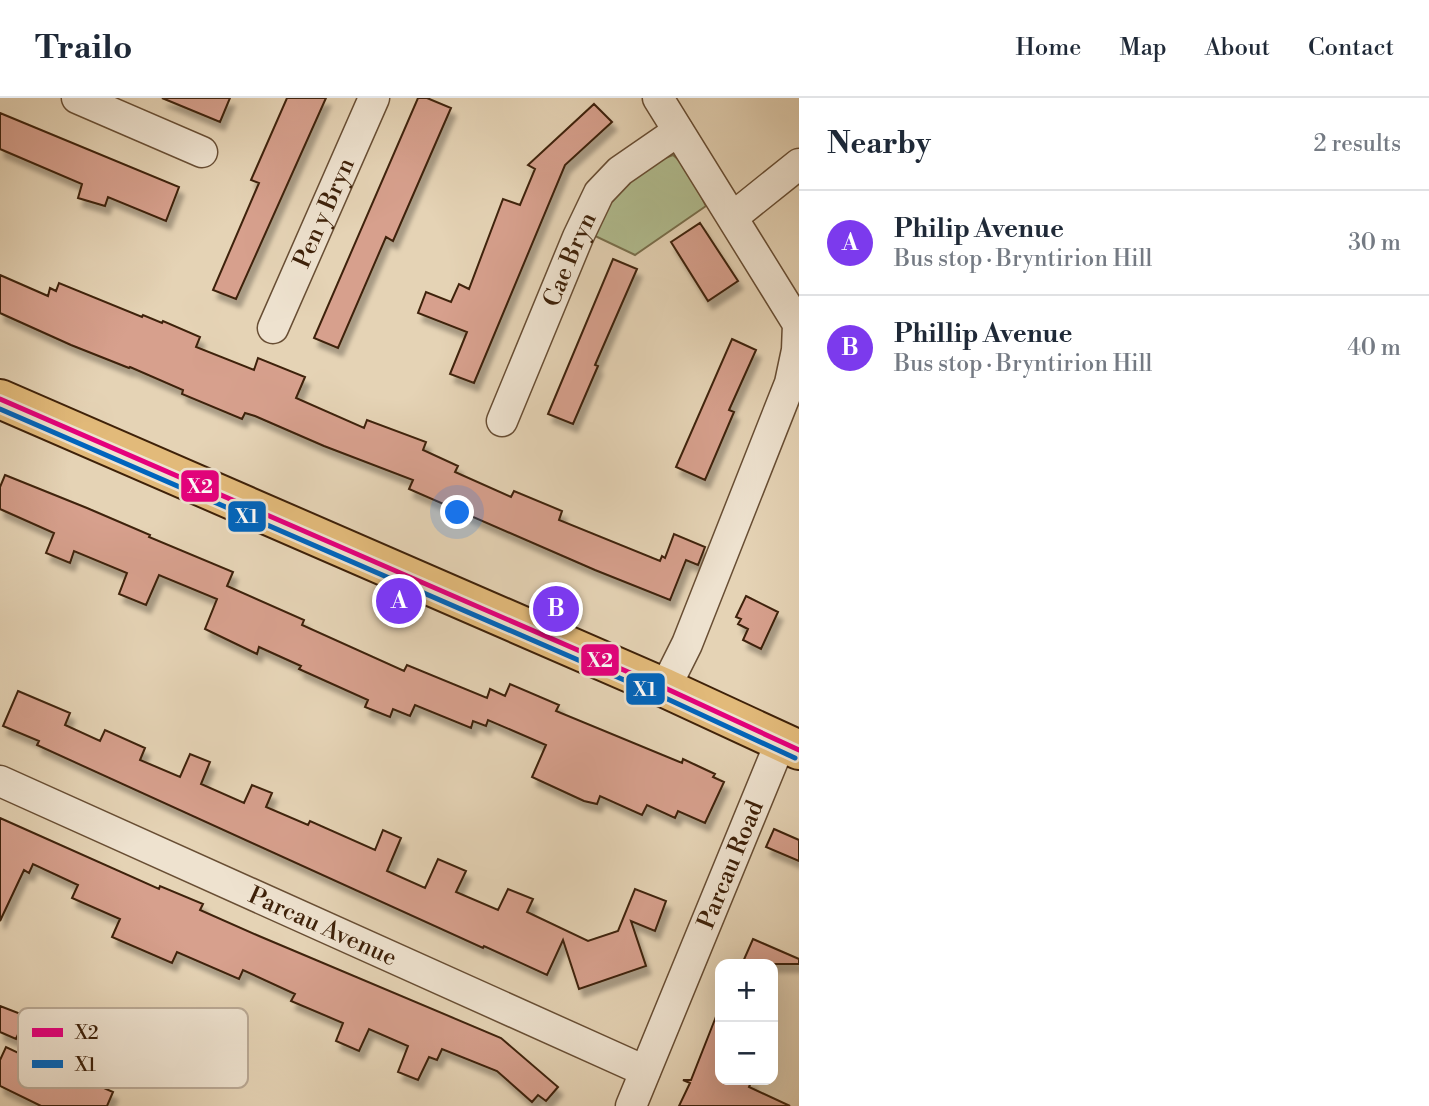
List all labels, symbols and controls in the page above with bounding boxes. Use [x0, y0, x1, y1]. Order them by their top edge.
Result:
text: Trailo [35, 28, 132, 69]
text: Home [1016, 33, 1081, 63]
text: Map [1119, 33, 1167, 63]
text: About [1205, 33, 1270, 63]
text: Contact [1308, 33, 1394, 63]
text: Nearby [827, 125, 931, 163]
text: 2 results [1314, 130, 1401, 158]
street label: Pen y Bryn [287, 153, 362, 273]
street label: Cae Bryn [537, 208, 604, 311]
text: Philip Avenue [894, 213, 1064, 245]
text: A [842, 229, 858, 257]
text: 30 m [1348, 229, 1401, 257]
text: Bus stop · Bryntirion Hill [894, 245, 1152, 273]
text: Phillip Avenue [894, 318, 1073, 350]
text: B [841, 334, 859, 362]
text: 40 m [1347, 334, 1401, 362]
text: Bus stop · Bryntirion Hill [894, 350, 1152, 378]
line badge: X2 [180, 469, 220, 503]
text: X2 [186, 475, 213, 499]
your location [440, 495, 474, 529]
line badge: X1 [227, 500, 267, 533]
text: X1 [235, 505, 258, 529]
pin: A [376, 575, 422, 627]
pin: B [533, 583, 579, 635]
line badge: X2 [580, 643, 620, 677]
text: X2 [586, 649, 613, 673]
line badge: X1 [625, 672, 666, 706]
text: X1 [633, 678, 656, 702]
street label: Parcau Road [691, 796, 771, 934]
street label: Parcau Avenue [244, 881, 401, 973]
map controls [715, 959, 778, 1085]
button: + [715, 959, 778, 1022]
legend [18, 1008, 248, 1088]
text: X2 [74, 1021, 99, 1045]
button: − [715, 1022, 778, 1085]
text: X1 [74, 1053, 96, 1077]

